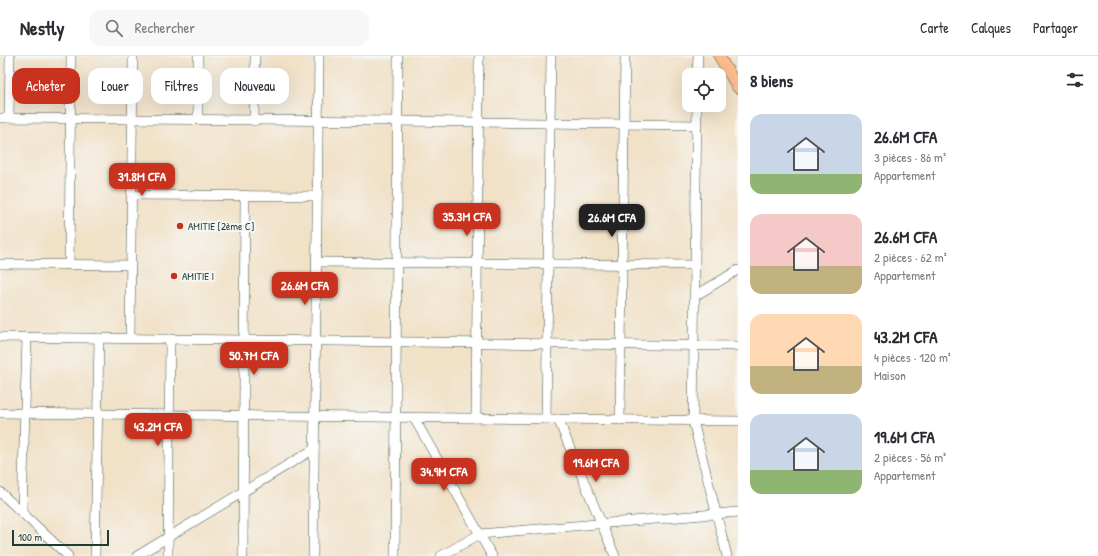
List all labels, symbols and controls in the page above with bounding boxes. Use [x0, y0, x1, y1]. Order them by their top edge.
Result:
search box [89, 10, 369, 46]
text: Nestly [20, 15, 65, 41]
icon: search [103, 17, 125, 39]
text: Rechercher [135, 17, 195, 38]
text: Carte [920, 18, 949, 37]
text: Calques [971, 18, 1011, 37]
text: Partager [1033, 18, 1078, 37]
chip: Acheter [12, 68, 80, 104]
chip: Louer [88, 68, 143, 104]
chip: Filtres [151, 68, 212, 104]
chip: Nouveau [220, 68, 289, 104]
map controls [682, 68, 726, 112]
button: locate [682, 68, 726, 112]
text: 8 biens [750, 69, 793, 92]
icon: filters [1064, 69, 1086, 91]
text: 26.6M CFA [874, 125, 937, 148]
icon: home [782, 130, 830, 178]
text: 3 pièces · 86 m² [874, 148, 946, 166]
pin: 31.8M CFA [96, 163, 188, 197]
text: Appartement [874, 166, 936, 184]
text: 31.8M CFA [118, 167, 166, 185]
pin: 35.3M CFA [421, 203, 513, 237]
pin: 26.6M CFA [566, 204, 658, 238]
text: 35.3M CFA [443, 207, 492, 225]
text: 26.6M CFA [588, 208, 636, 226]
place label: AMITIE [2ème C] [188, 219, 254, 233]
marker: AMITIE [2ème C] [175, 221, 185, 231]
text: 26.6M CFA [874, 225, 937, 248]
icon: home [782, 230, 830, 278]
text: 2 pièces · 62 m² [874, 248, 947, 266]
text: Appartement [874, 266, 936, 284]
place label: AMITIE I [182, 269, 214, 283]
marker: AMITIE I [169, 271, 179, 281]
pin: 26.6M CFA [259, 272, 351, 306]
text: 26.6M CFA [281, 276, 329, 294]
text: 43.2M CFA [874, 325, 938, 348]
icon: home [782, 330, 830, 378]
pin: 50.7M CFA [208, 342, 300, 376]
text: 50.7M CFA [229, 346, 279, 364]
text: 4 pièces · 120 m² [874, 348, 951, 366]
text: Maison [874, 366, 906, 384]
pin: 43.2M CFA [112, 413, 204, 447]
text: 43.2M CFA [134, 417, 182, 435]
text: 19.6M CFA [874, 425, 935, 448]
icon: home [782, 430, 830, 478]
text: 2 pièces · 56 m² [874, 448, 946, 466]
pin: 19.6M CFA [550, 449, 642, 483]
text: 19.6M CFA [573, 453, 619, 471]
pin: 34.9M CFA [398, 458, 490, 492]
text: 34.9M CFA [420, 462, 468, 480]
text: Appartement [874, 466, 936, 484]
scale bar [12, 528, 109, 547]
text: 100 m [18, 530, 42, 544]

